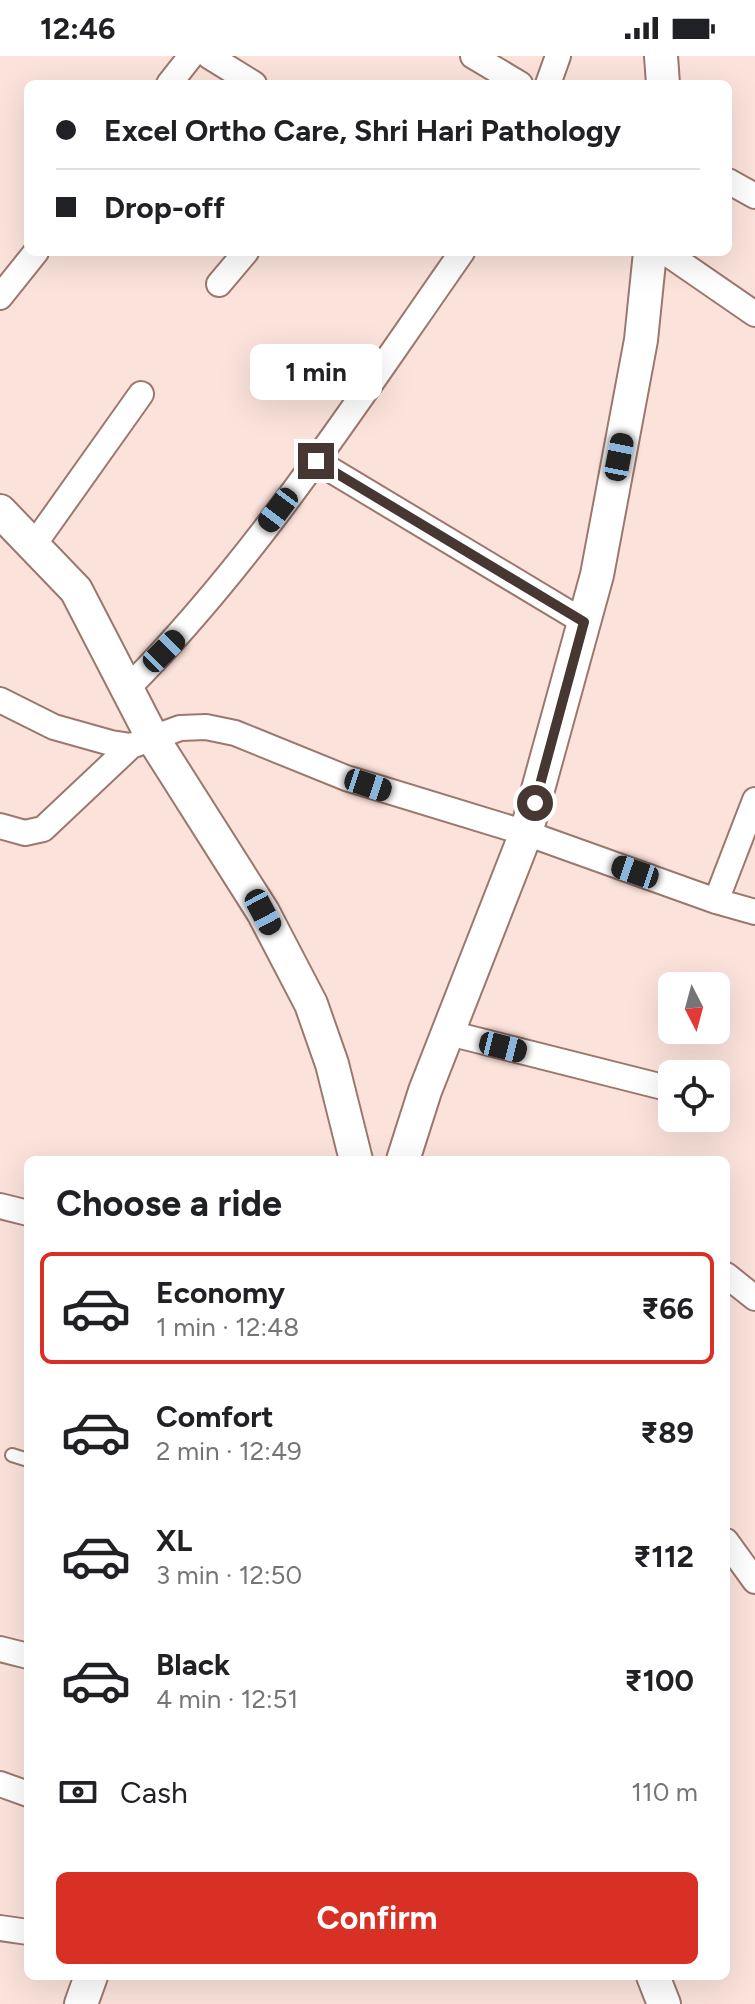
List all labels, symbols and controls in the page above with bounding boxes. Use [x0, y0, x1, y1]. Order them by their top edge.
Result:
text: 12:46 [40, 10, 115, 47]
text: Excel Ortho Care, Shri Hari Pathology [104, 112, 621, 149]
text: Drop-off [104, 189, 225, 226]
callout: 1 min [250, 345, 382, 401]
text: 1 min [285, 356, 347, 388]
car [603, 431, 635, 483]
route end [298, 443, 334, 479]
car [254, 484, 302, 536]
car [139, 626, 189, 676]
car [341, 766, 395, 804]
route start [517, 785, 553, 821]
car [608, 853, 662, 891]
car [241, 885, 285, 939]
north arrow [658, 972, 730, 1044]
map controls [658, 972, 730, 1132]
car [477, 1030, 529, 1064]
button: locate [658, 1060, 730, 1132]
text: Choose a ride [56, 1182, 282, 1225]
icon: car [60, 1272, 132, 1344]
text: Economy [156, 1274, 285, 1311]
text: ₹66 [641, 1290, 694, 1327]
text: 1 min · 12:48 [156, 1311, 299, 1343]
icon: car [60, 1396, 132, 1468]
text: Comfort [156, 1398, 274, 1435]
text: ₹89 [640, 1414, 694, 1451]
text: 2 min · 12:49 [156, 1435, 302, 1467]
icon: car [60, 1520, 132, 1592]
text: XL [156, 1522, 192, 1559]
text: ₹112 [633, 1538, 694, 1575]
text: 3 min · 12:50 [156, 1559, 302, 1591]
icon: car [60, 1644, 132, 1716]
text: Black [156, 1646, 230, 1683]
text: ₹100 [624, 1662, 694, 1699]
text: 4 min · 12:51 [156, 1683, 298, 1715]
icon: cash [56, 1770, 100, 1814]
text: Cash [120, 1774, 188, 1811]
text: 110 m [631, 1776, 698, 1808]
button: Confirm [56, 1872, 698, 1964]

